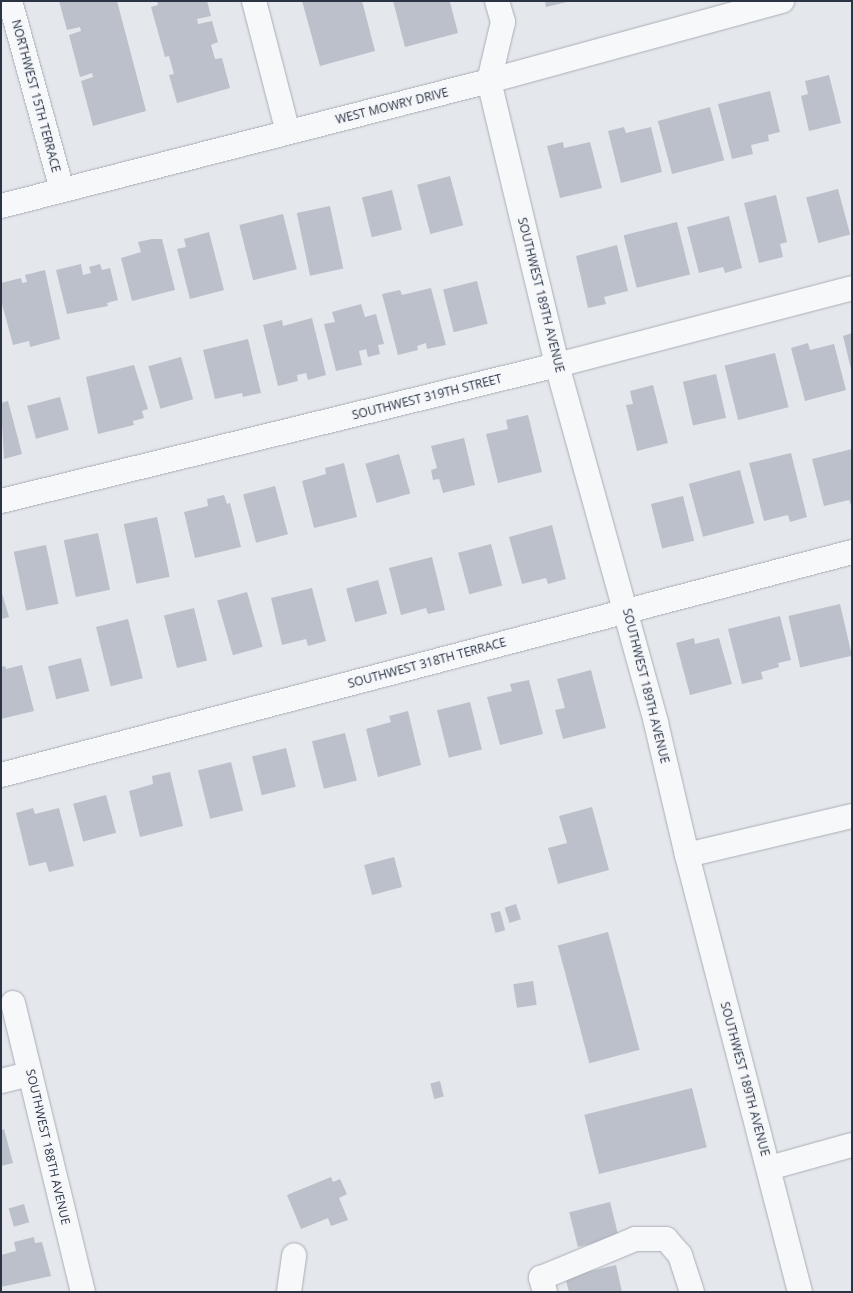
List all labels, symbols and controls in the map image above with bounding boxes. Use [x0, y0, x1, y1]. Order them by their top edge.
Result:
street label: NORTHWEST 15TH TERRACE [9, 18, 63, 174]
street label: WEST MOWRY DRIVE [334, 85, 450, 127]
street label: SOUTHWEST 189TH AVENUE [515, 216, 567, 374]
street label: SOUTHWEST 319TH STREET [351, 371, 503, 423]
street label: SOUTHWEST 189TH AVENUE [620, 607, 672, 765]
street label: SOUTHWEST 318TH TERRACE [346, 635, 508, 691]
street label: SOUTHWEST 189TH AVENUE [717, 1000, 773, 1158]
street label: SOUTHWEST 188TH AVENUE [23, 1068, 73, 1226]

